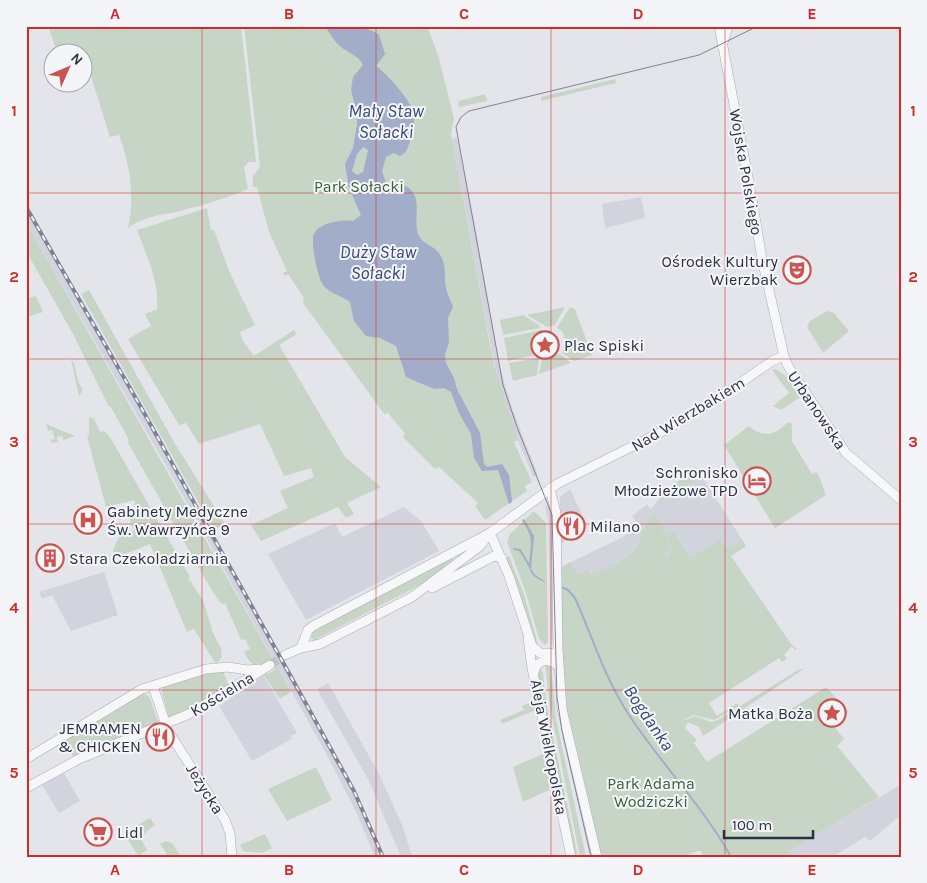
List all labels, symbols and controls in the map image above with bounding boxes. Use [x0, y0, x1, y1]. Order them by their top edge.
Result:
text: A [110, 4, 120, 23]
text: B [284, 4, 294, 23]
text: C [459, 4, 469, 23]
text: D [633, 4, 644, 23]
text: E [807, 4, 817, 23]
north arrow [42, 42, 92, 92]
text: N [67, 50, 86, 69]
water label: Mały Staw Sołacki [348, 100, 425, 143]
text: 1 [11, 101, 17, 120]
text: 1 [910, 101, 916, 120]
street label: Wojska Polskiego [726, 107, 766, 237]
park label: Park Sołacki [314, 177, 404, 196]
water label: Duży Staw Sołacki [340, 241, 418, 284]
place label: Ośrodek Kultury Wierzbak [661, 252, 779, 289]
theatre icon: Ośrodek Kultury Wierzbak [782, 255, 812, 285]
text: 2 [9, 267, 19, 286]
text: 2 [908, 267, 918, 286]
place icon: Plac Spiski [530, 330, 560, 360]
place label: Plac Spiski [564, 336, 644, 355]
street label: Urbanowska [784, 367, 850, 453]
street label: Nad Wierzbakiem [628, 373, 748, 455]
text: 3 [9, 432, 19, 451]
text: 3 [908, 432, 918, 451]
place label: Schronisko Młodzieżowe TPD [614, 463, 738, 500]
hotel icon: Schronisko Młodzieżowe TPD [742, 466, 772, 496]
place label: Gabinety Medyczne Św. Wawrzyńca 9 [107, 502, 248, 539]
hospital icon: Gabinety Medyczne Św. Wawrzyńca 9 [73, 505, 103, 535]
restaurant icon: Milano [556, 511, 586, 541]
place label: Milano [590, 517, 640, 536]
building icon: Stara Czekoladziarnia [35, 543, 65, 573]
place label: Stara Czekoladziarnia [69, 549, 228, 568]
text: 4 [9, 598, 19, 617]
text: 4 [908, 598, 918, 617]
street label: Kościelna [187, 668, 257, 720]
street label: Aleja Wielkopolska [527, 678, 571, 816]
water label: Bogdanka [619, 681, 679, 755]
place icon: Matka Boża [817, 698, 847, 728]
place label: Matka Boża [728, 704, 813, 723]
place label: JEMRAMEN & CHICKEN [58, 719, 141, 756]
restaurant icon: JEMRAMEN & CHICKEN [145, 722, 175, 752]
street label: Jeżycka [182, 760, 228, 818]
text: 5 [9, 763, 19, 782]
text: 5 [908, 763, 918, 782]
park label: Park Adama Wodziczki [607, 774, 695, 811]
scale bar [724, 808, 813, 840]
text: 100 m [732, 816, 772, 834]
supermarket icon: Lidl [83, 817, 113, 847]
place label: Lidl [117, 823, 143, 842]
text: A [110, 860, 120, 879]
text: B [284, 860, 294, 879]
text: C [459, 860, 469, 879]
text: D [633, 860, 644, 879]
text: E [807, 860, 817, 879]

